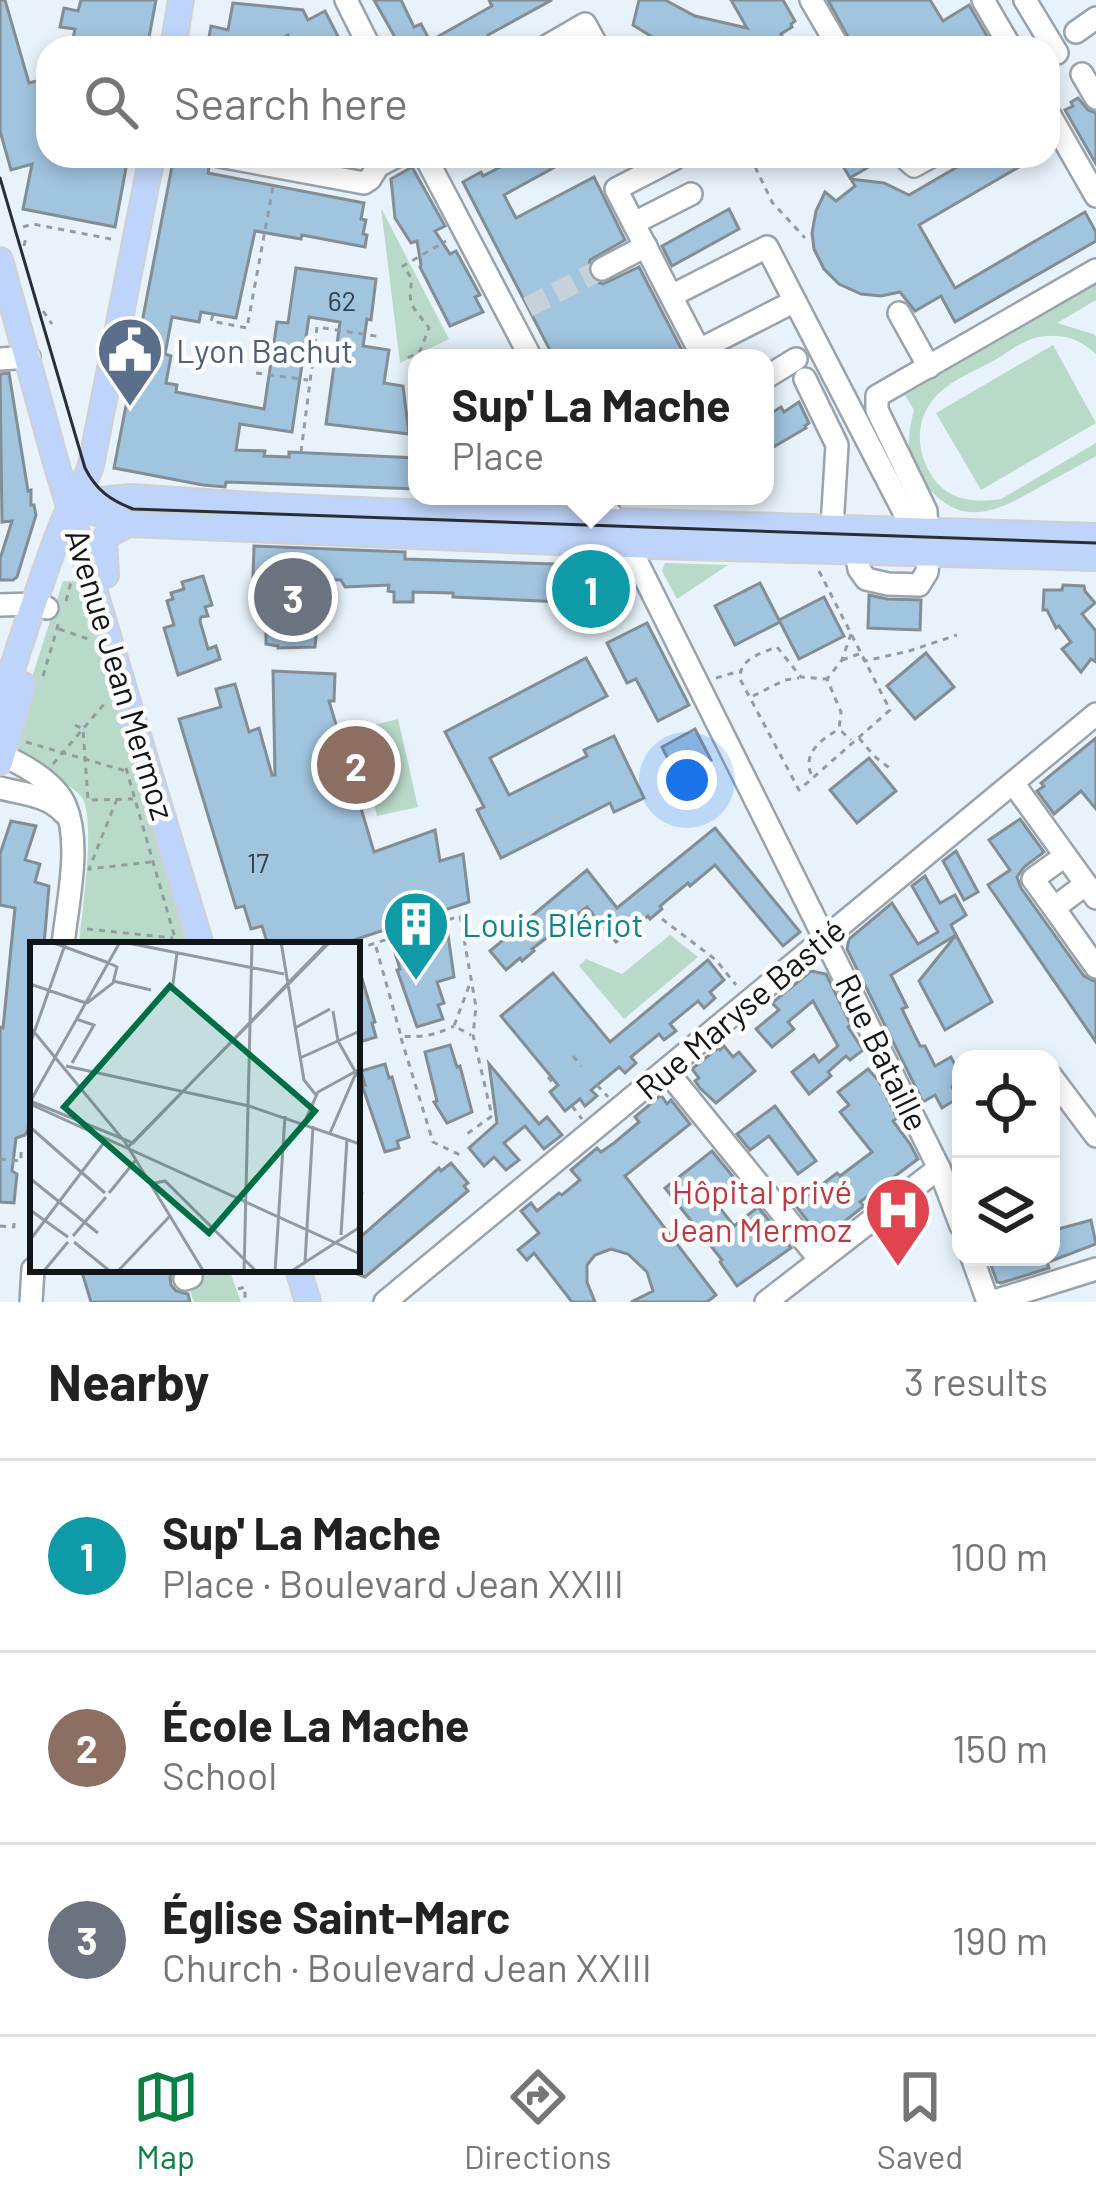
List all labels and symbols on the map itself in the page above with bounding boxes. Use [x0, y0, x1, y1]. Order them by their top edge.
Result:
house number: 62 [328, 284, 356, 316]
public building icon: Lyon Bachut [95, 315, 165, 409]
place label: Lyon Bachut [176, 330, 353, 370]
street label: Avenue Jean Mermoz [58, 524, 184, 824]
pin: 1 [552, 544, 630, 634]
pin: 3 [254, 552, 332, 642]
pin: 2 [317, 720, 395, 810]
your location [657, 750, 717, 810]
house number: 17 [247, 846, 269, 878]
building icon: Louis Blériot [381, 889, 451, 983]
place label: Louis Blériot [462, 904, 643, 944]
street label: Rue Maryse Bastié [627, 909, 853, 1107]
inset map [30, 942, 360, 1272]
street label: Rue Bataille [828, 967, 938, 1137]
place label: Hôpital privé Jean Mermoz [661, 1171, 852, 1249]
hospital icon: Hôpital privé Jean Mermoz [863, 1175, 933, 1269]

